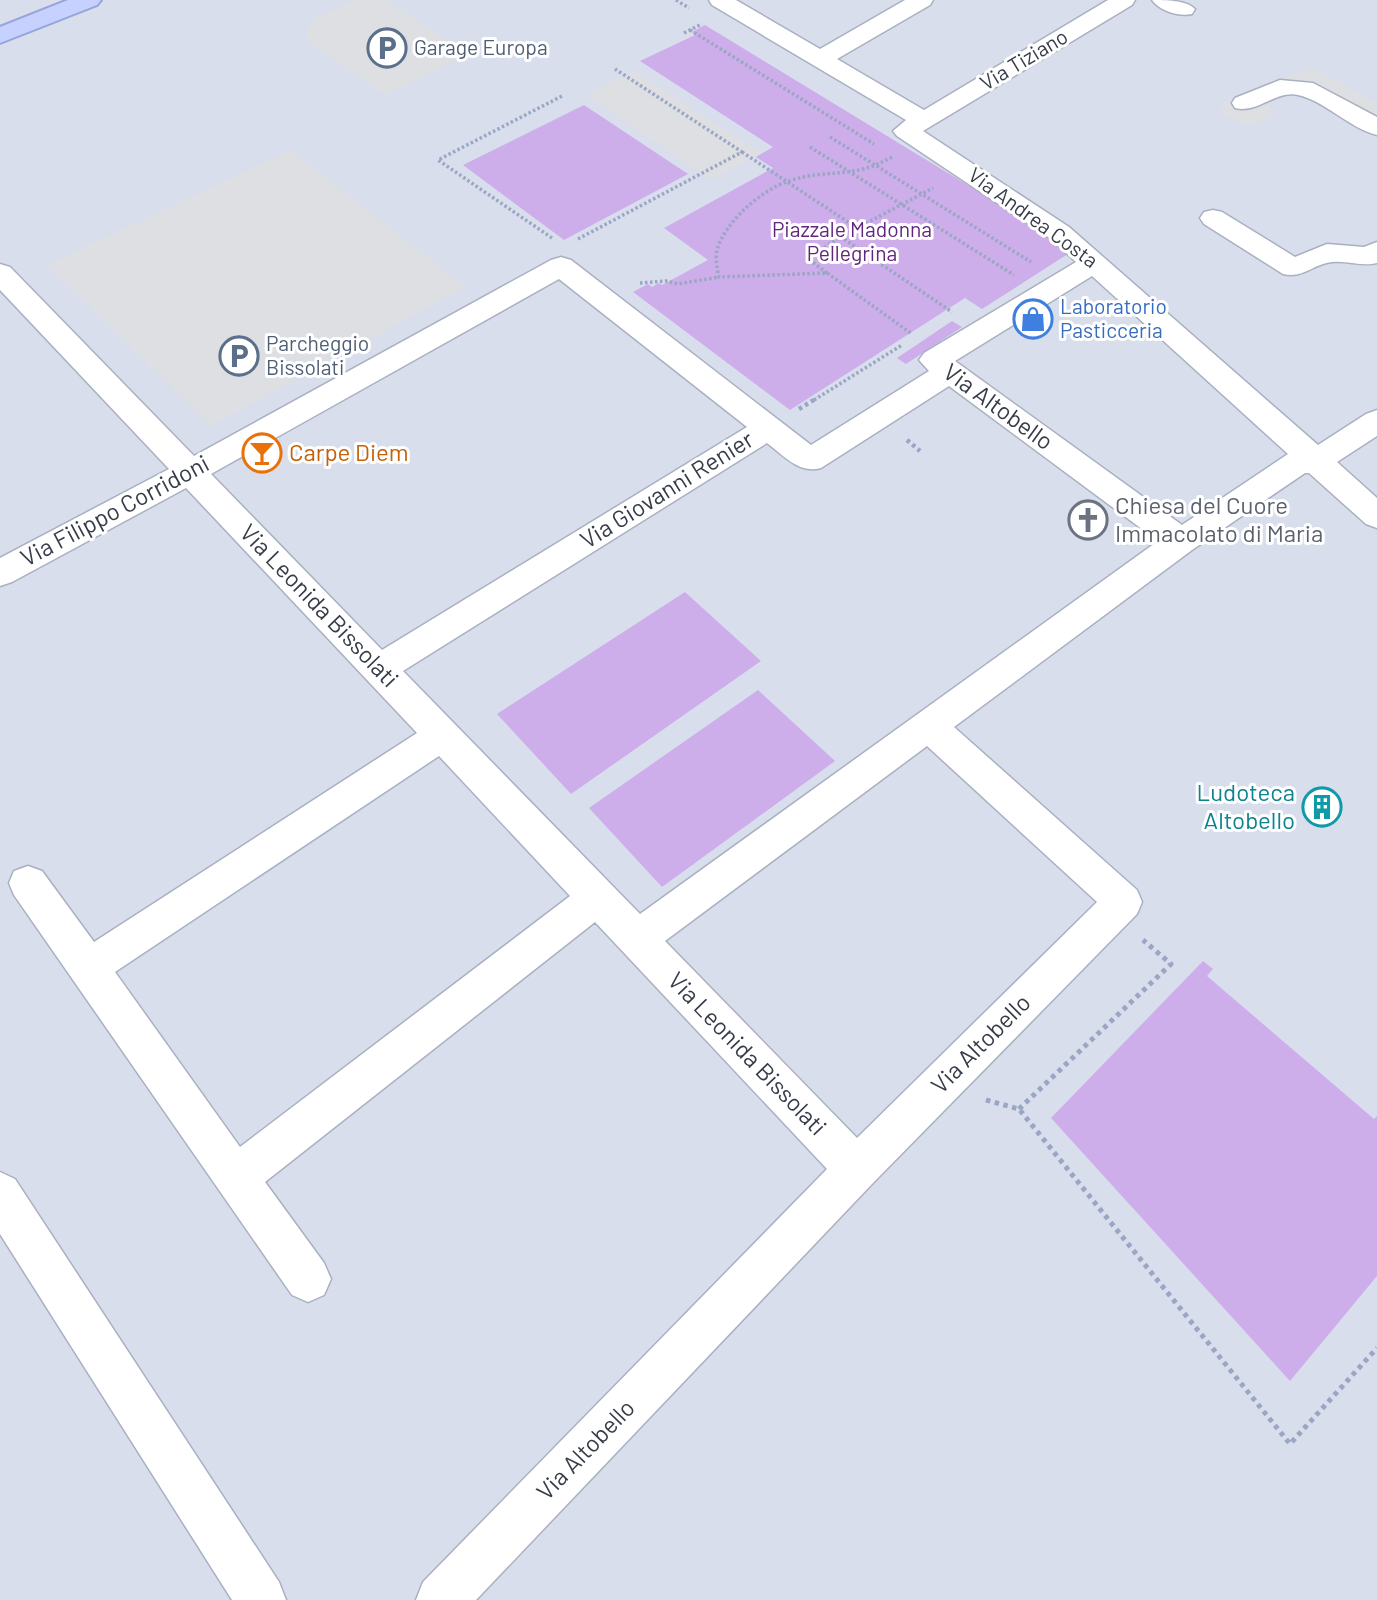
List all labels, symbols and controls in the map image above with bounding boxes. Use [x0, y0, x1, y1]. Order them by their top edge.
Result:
street label: Via Tiziano [975, 23, 1072, 95]
parking icon: Garage Europa [366, 27, 408, 69]
place label: Garage Europa [414, 34, 548, 59]
street label: Via Andrea Costa [964, 161, 1104, 272]
park label: Piazzale Madonna Pellegrina [772, 216, 932, 265]
place label: Laboratorio Pasticceria [1060, 293, 1167, 342]
shop icon: Laboratorio Pasticceria [1012, 298, 1054, 340]
place label: Parcheggio Bissolati [266, 330, 369, 379]
parking icon: Parcheggio Bissolati [218, 335, 260, 377]
street label: Via Altobello [938, 356, 1059, 455]
street label: Via Giovanni Renier [574, 424, 758, 554]
bar icon: Carpe Diem [241, 432, 283, 474]
place label: Carpe Diem [289, 437, 409, 466]
street label: Via Filippo Corridoni [15, 448, 214, 572]
place label: Chiesa del Cuore Immacolato di Maria [1115, 490, 1323, 547]
church icon: Chiesa del Cuore Immacolato di Maria [1067, 499, 1109, 541]
street label: Via Leonida Bissolati [235, 517, 405, 693]
place label: Ludoteca Altobello [1197, 777, 1295, 834]
building icon: Ludoteca Altobello [1301, 786, 1343, 828]
street label: Via Leonida Bissolati [663, 965, 833, 1141]
street label: Via Altobello [924, 987, 1036, 1099]
street label: Via Altobello [530, 1393, 640, 1505]

